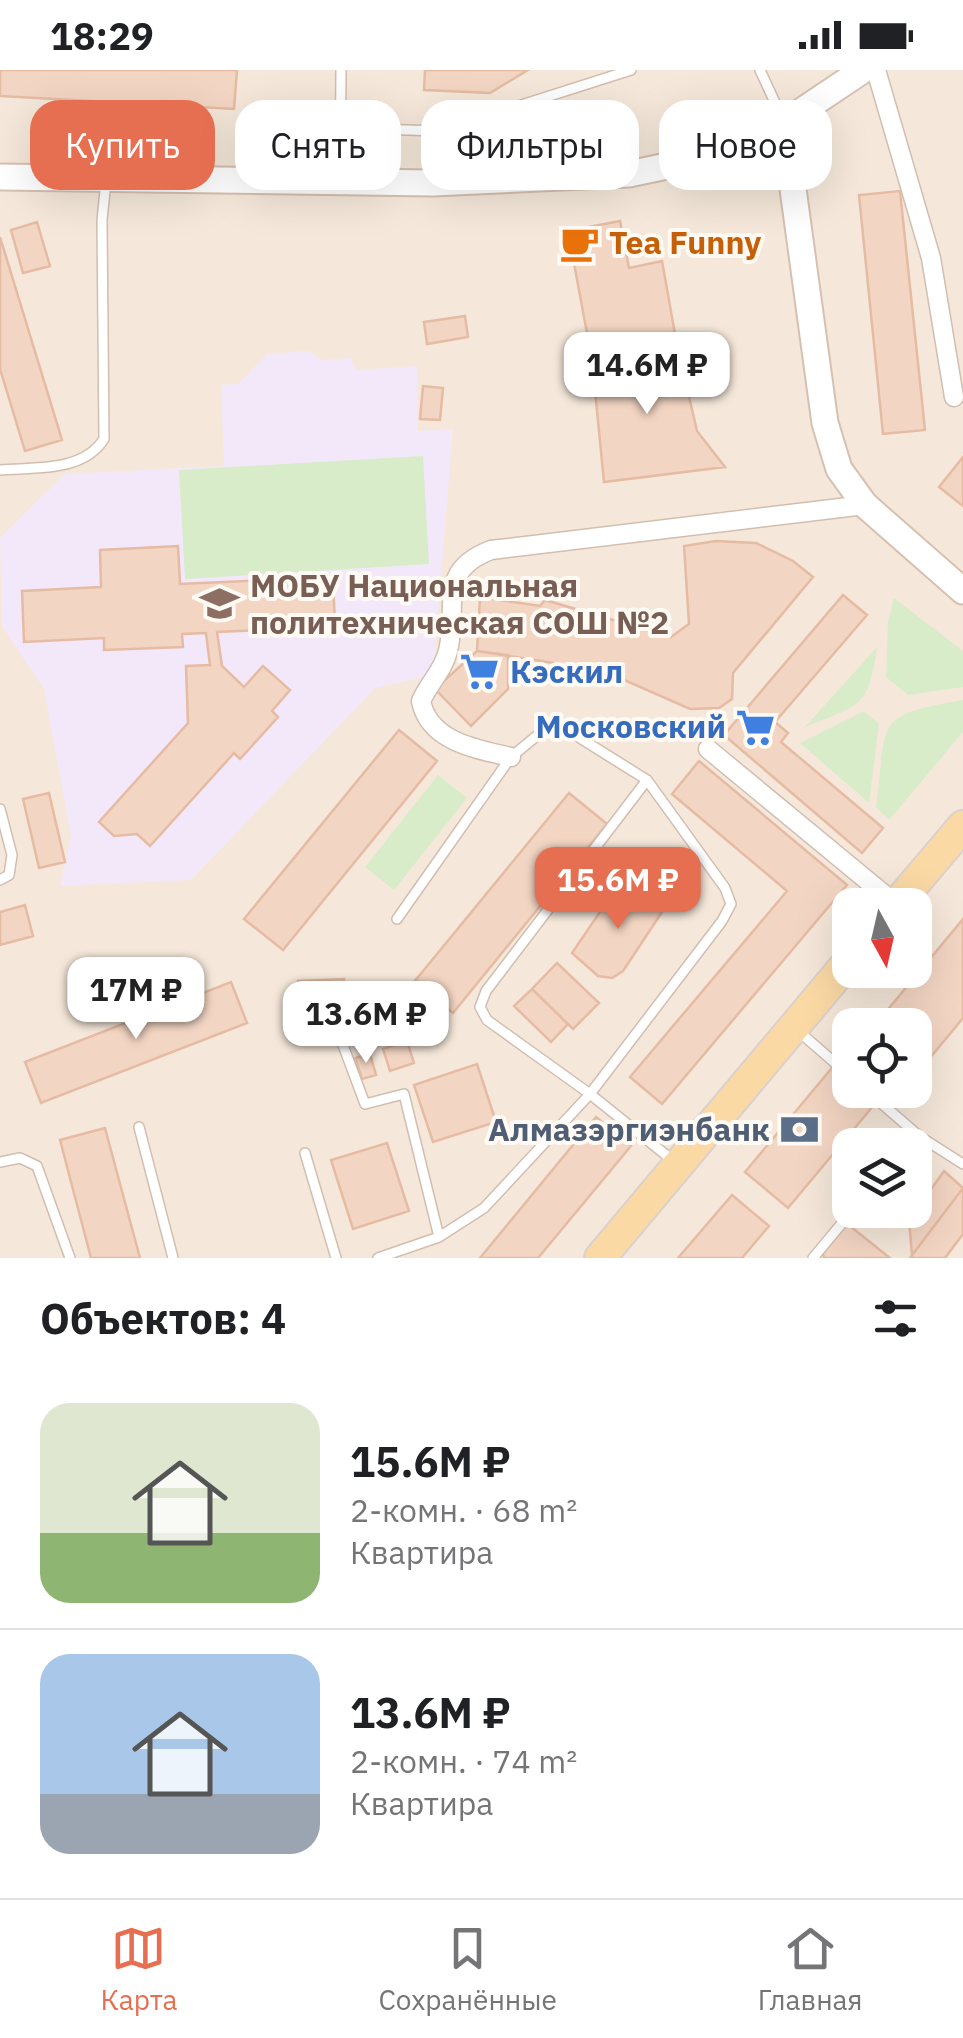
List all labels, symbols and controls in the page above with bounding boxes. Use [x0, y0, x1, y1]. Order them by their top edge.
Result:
text: 18:29 [50, 11, 154, 60]
chip: Купить [30, 100, 215, 190]
chip: Снять [235, 100, 401, 190]
chip: Фильтры [421, 100, 639, 190]
chip: Новое [659, 100, 832, 190]
place label: Tea Funny [609, 221, 761, 263]
cafe icon: Tea Funny [558, 222, 600, 264]
pin: 14.6M ₽ [555, 332, 739, 417]
text: 14.6M ₽ [586, 343, 708, 385]
place label: МОБУ Национальная политехническая СОШ №2 [250, 564, 669, 643]
school or university icon: МОБУ Национальная политехническая СОШ №2 [199, 583, 241, 625]
place label: Кэскил [510, 650, 623, 692]
supermarket icon: Кэскил [459, 651, 501, 693]
place label: Московский [536, 705, 726, 747]
supermarket icon: Московский [735, 706, 777, 748]
pin: 15.6M ₽ [526, 847, 710, 932]
text: 15.6M ₽ [557, 858, 679, 900]
north arrow [832, 888, 932, 988]
map controls [832, 888, 932, 1228]
pin: 17M ₽ [66, 957, 206, 1042]
text: 17M ₽ [89, 968, 183, 1010]
pin: 13.6M ₽ [274, 981, 458, 1066]
text: 13.6M ₽ [305, 992, 427, 1034]
button: locate [832, 1008, 932, 1108]
place label: Алмазэргиэнбанк [488, 1108, 770, 1150]
bank icon: Алмазэргиэнбанк [779, 1109, 821, 1151]
button: layers [832, 1128, 932, 1228]
text: Объектов: 4 [40, 1291, 286, 1346]
icon: filters [868, 1291, 923, 1346]
text: 15.6M ₽ [350, 1434, 511, 1489]
icon: home [120, 1443, 240, 1563]
text: 2-комн. · 68 m² [350, 1489, 577, 1531]
text: Квартира [350, 1531, 493, 1573]
text: 13.6M ₽ [350, 1685, 511, 1740]
icon: home [120, 1694, 240, 1814]
text: 2-комн. · 74 m² [350, 1740, 577, 1782]
text: Квартира [350, 1782, 493, 1824]
tab: Карта [100, 1921, 178, 2018]
tab: Сохранённые [378, 1921, 557, 2018]
tab: Главная [758, 1921, 863, 2018]

